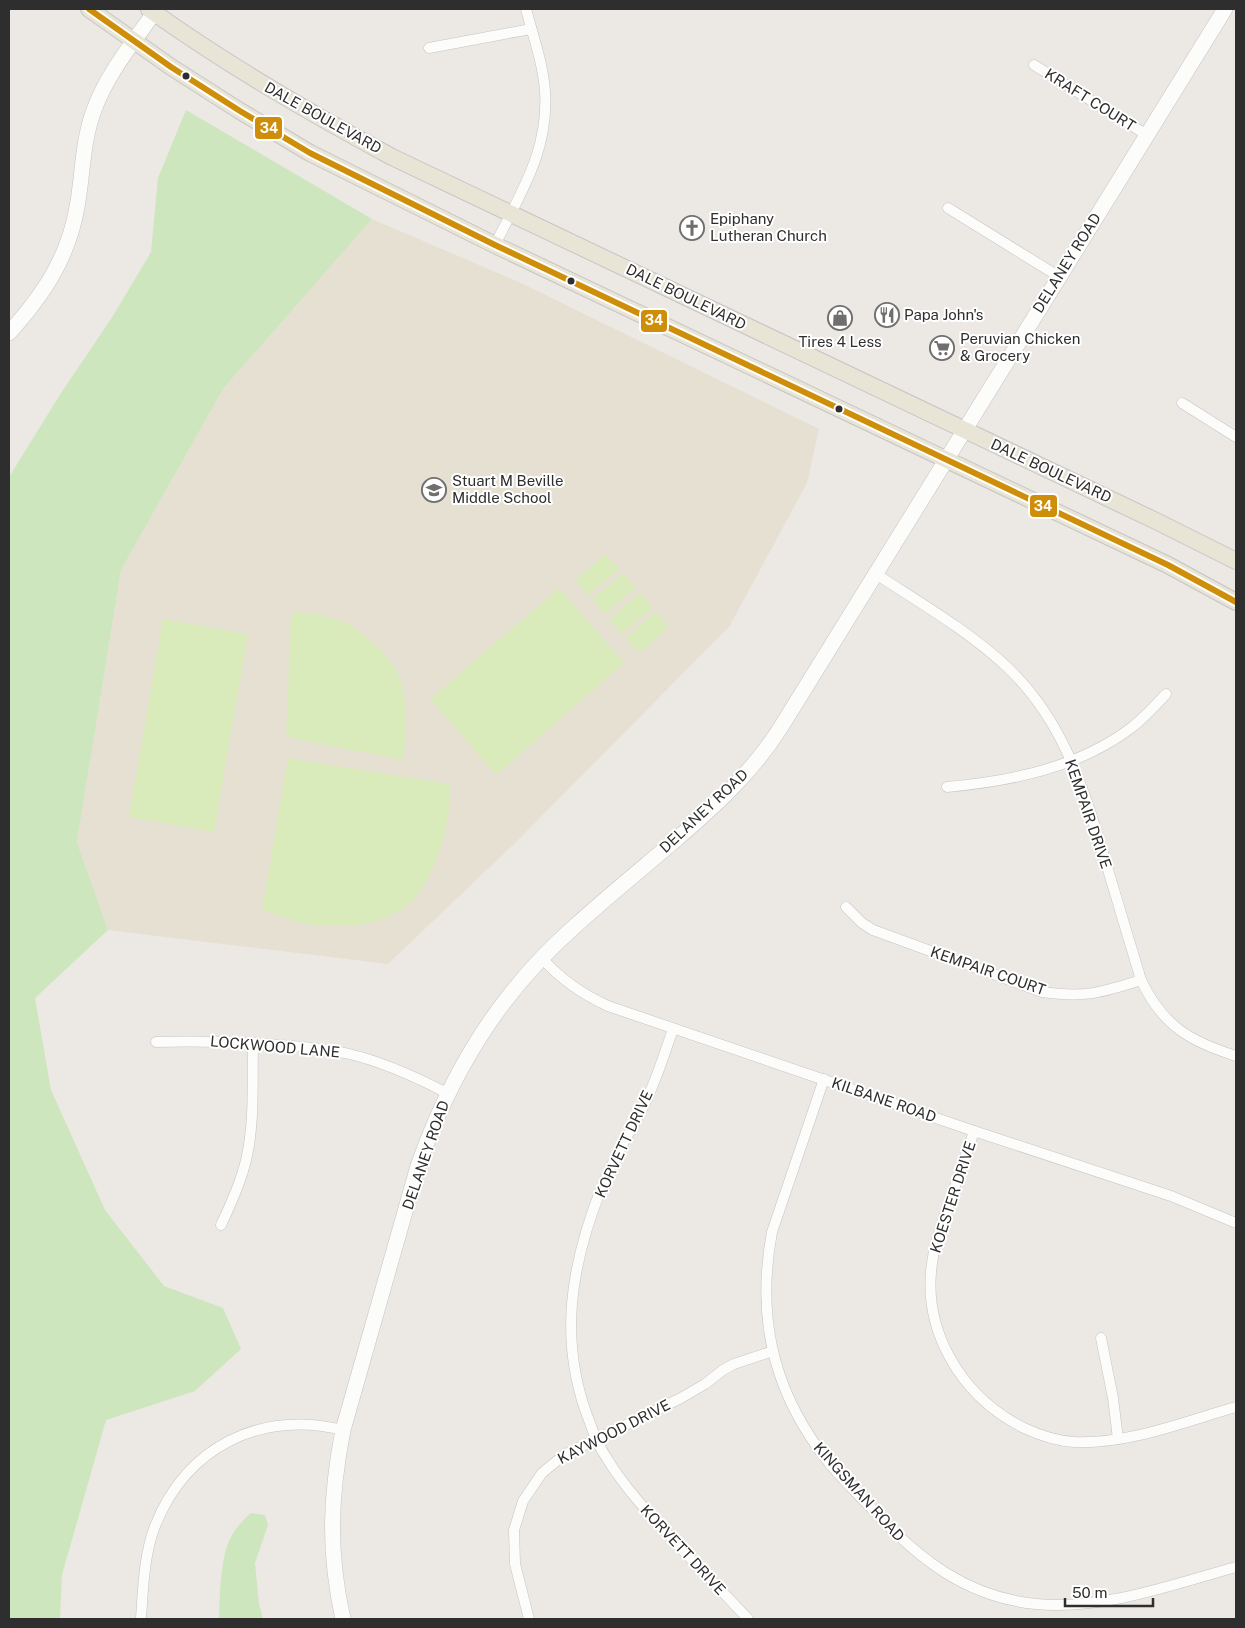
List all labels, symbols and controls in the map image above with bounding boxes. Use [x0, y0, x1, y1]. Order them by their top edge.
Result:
street label: KRAFT COURT [1042, 65, 1139, 134]
unlabelled marker [181, 71, 191, 81]
street label: DALE BOULEVARD [262, 78, 385, 157]
line badge: 34 [254, 116, 283, 140]
text: 34 [260, 120, 278, 136]
place label: Epiphany Lutheran Church [710, 210, 827, 244]
street label: DELANEY ROAD [1029, 210, 1104, 316]
church icon: Epiphany Lutheran Church [679, 215, 705, 241]
street label: DALE BOULEVARD [624, 260, 749, 333]
unlabelled marker [566, 276, 576, 286]
restaurant icon: Papa John's [874, 302, 900, 328]
shop icon: Tires 4 Less [827, 305, 853, 331]
place label: Papa John's [904, 306, 983, 323]
line badge: 34 [640, 309, 668, 333]
text: 34 [645, 312, 663, 328]
place label: Peruvian Chicken & Grocery [960, 330, 1080, 364]
place label: Tires 4 Less [798, 333, 882, 350]
supermarket icon: Peruvian Chicken & Grocery [929, 335, 955, 361]
unlabelled marker [834, 404, 844, 414]
street label: DALE BOULEVARD [988, 435, 1114, 506]
place label: Stuart M Beville Middle School [452, 472, 563, 506]
school or university icon: Stuart M Beville Middle School [421, 477, 447, 503]
line badge: 34 [1029, 494, 1058, 518]
text: 34 [1034, 498, 1052, 514]
street label: KEMPAIR DRIVE [1062, 757, 1115, 871]
street label: DELANEY ROAD [656, 765, 751, 856]
street label: KEMPAIR COURT [928, 943, 1048, 998]
street label: LOCKWOOD LANE [209, 1032, 341, 1061]
street label: KILBANE ROAD [830, 1074, 939, 1125]
street label: KORVETT DRIVE [591, 1087, 656, 1200]
street label: DELANEY ROAD [399, 1098, 452, 1212]
street label: KOESTER DRIVE [926, 1139, 979, 1255]
street label: KAYWOOD DRIVE [555, 1396, 673, 1467]
street label: KINGSMAN ROAD [811, 1439, 908, 1545]
street label: KORVETT DRIVE [637, 1501, 729, 1598]
scale bar [1065, 1576, 1152, 1608]
text: 50 m [1072, 1584, 1107, 1601]

